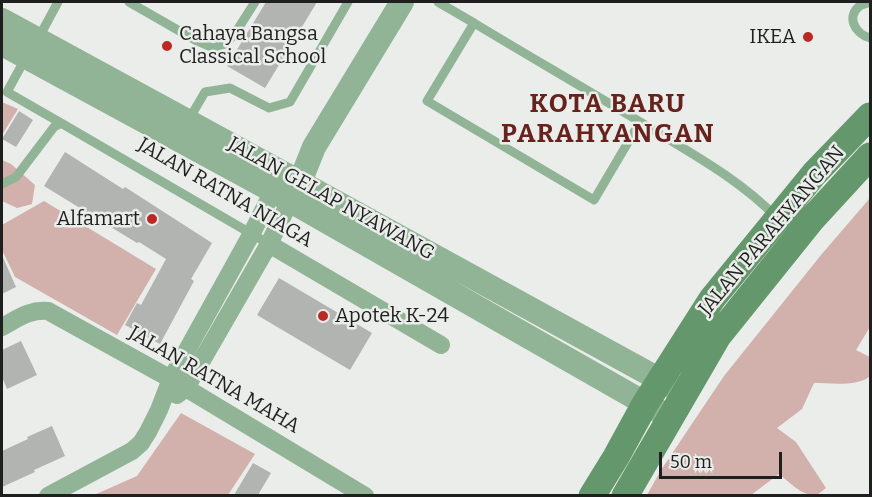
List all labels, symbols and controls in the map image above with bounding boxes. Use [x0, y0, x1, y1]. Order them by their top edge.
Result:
place label: Cahaya Bangsa Classical School [179, 22, 326, 69]
place label: IKEA [749, 25, 796, 49]
marker: IKEA [801, 30, 815, 44]
marker: Cahaya Bangsa Classical School [160, 39, 174, 53]
district label: KOTA BARU PARAHYANGAN [501, 89, 715, 150]
street label: JALAN GELAP NYAWANG [224, 132, 438, 266]
street label: JALAN RATNA NIAGA [133, 133, 317, 253]
street label: JALAN PARAHYANGAN [694, 141, 850, 321]
place label: Alfamart [56, 207, 140, 231]
marker: Alfamart [145, 212, 159, 226]
place label: Apotek K-24 [335, 304, 449, 328]
marker: Apotek K-24 [316, 309, 330, 323]
street label: JALAN RATNA MAHA [124, 321, 304, 439]
scale bar [662, 440, 785, 478]
text: 50 m [670, 451, 712, 473]

